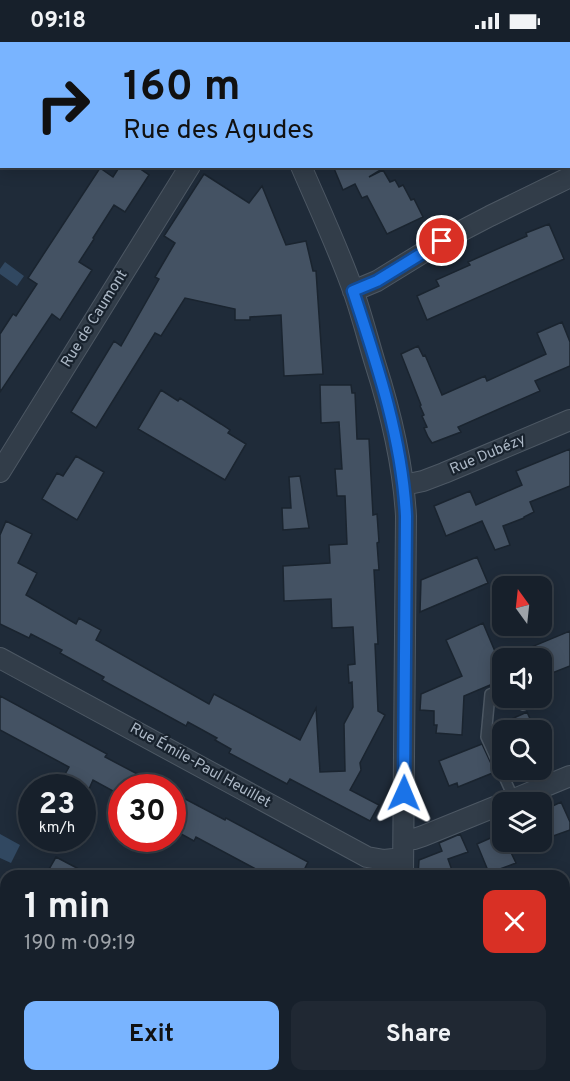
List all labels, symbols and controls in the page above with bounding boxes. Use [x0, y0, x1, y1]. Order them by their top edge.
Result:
text: 09:18 [30, 8, 86, 35]
text: 160 m [123, 62, 241, 115]
icon: right [24, 66, 102, 144]
text: Rue des Agudes [123, 114, 314, 148]
pin [416, 215, 467, 266]
icon: arrive [425, 224, 458, 257]
street label: Rue de Caumont [58, 267, 132, 371]
street label: Rue Dubézy [447, 431, 529, 479]
north arrow [492, 576, 552, 636]
map controls [492, 576, 552, 852]
button: sound [492, 648, 552, 708]
street label: Rue Émile-Paul Heuillet [126, 718, 274, 813]
button: search [492, 720, 552, 780]
position arrow [372, 761, 436, 825]
speed limit sign: 30 [108, 774, 186, 852]
text: 23 [39, 787, 75, 824]
button: layers [492, 792, 552, 852]
text: km/h [39, 819, 75, 838]
text: 1 min [24, 885, 110, 931]
button: close [483, 890, 546, 953]
text: 190 m · 09:19 [24, 931, 136, 957]
button: Exit [24, 1001, 279, 1070]
button: Share [291, 1001, 546, 1070]

